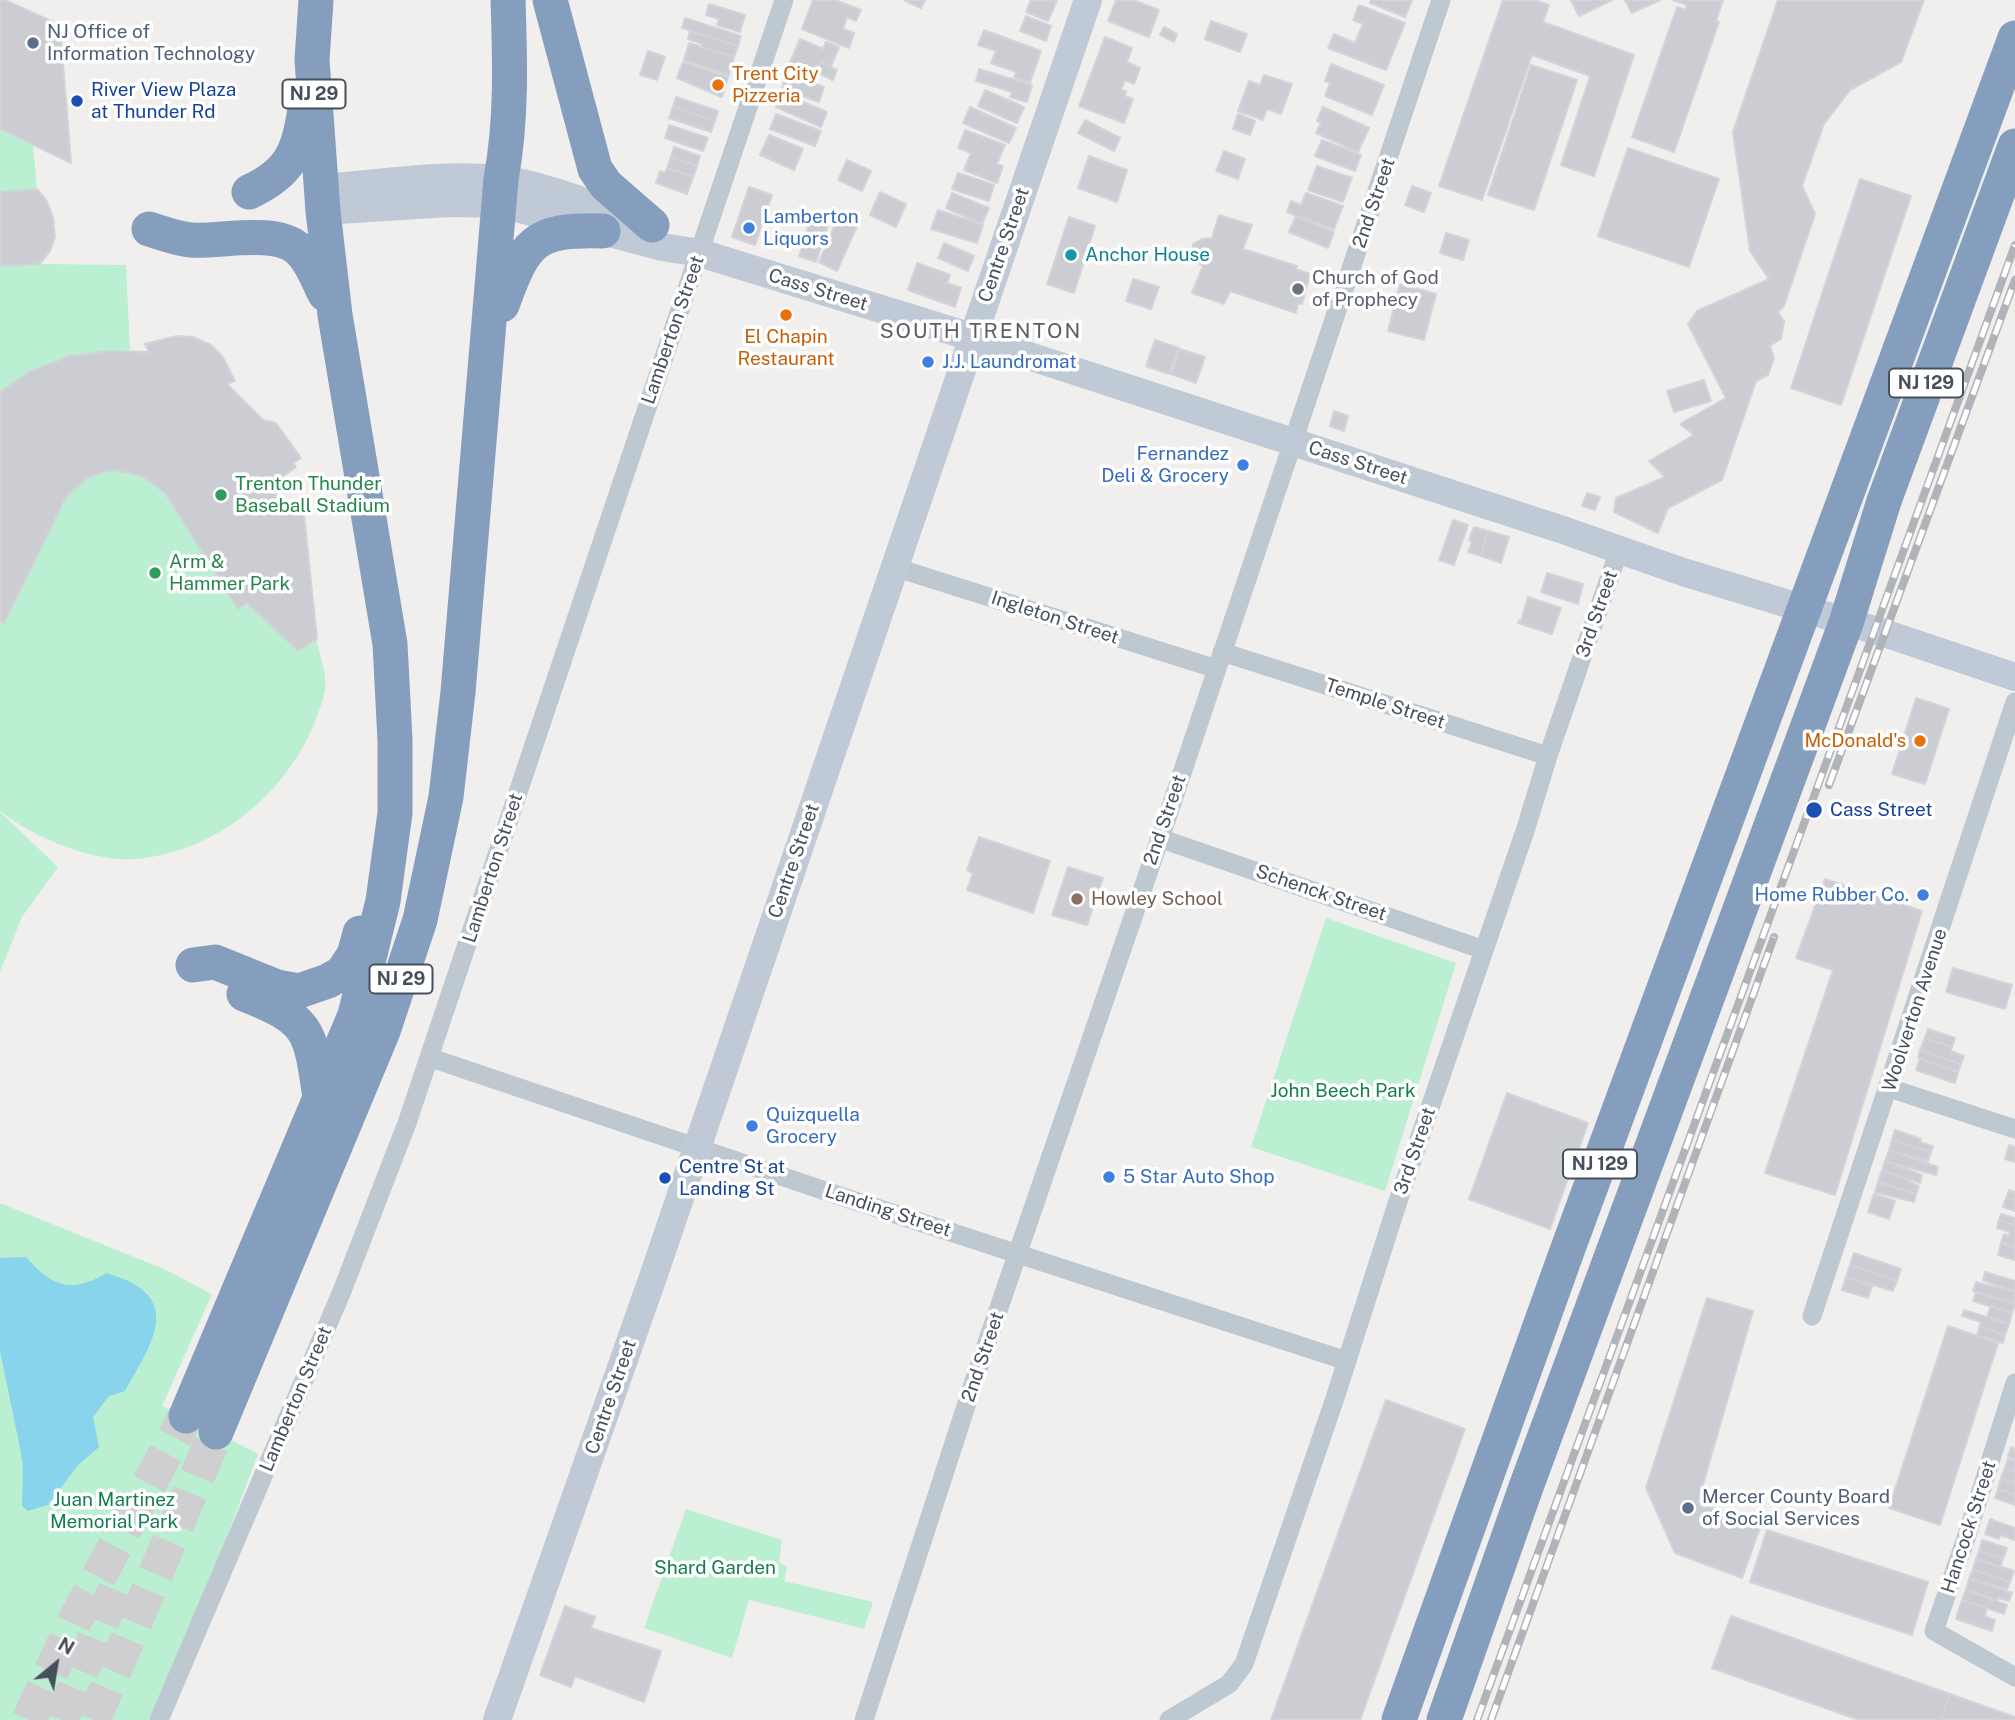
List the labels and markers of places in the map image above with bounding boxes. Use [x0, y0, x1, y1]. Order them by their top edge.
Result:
place label: NJ Office of Information Technology [47, 21, 255, 65]
marker: NJ Office of Information Technology [25, 35, 41, 51]
place label: Trent City Pizzeria [732, 63, 819, 107]
marker: Trent City Pizzeria [710, 77, 726, 93]
place label: River View Plaza at Thunder Rd [91, 79, 236, 123]
marker: River View Plaza at Thunder Rd [69, 93, 85, 109]
place label: Lamberton Liquors [763, 206, 859, 250]
marker: Lamberton Liquors [741, 220, 757, 236]
place label: Anchor House [1085, 244, 1210, 266]
marker: Anchor House [1063, 247, 1079, 263]
place label: Church of God of Prophecy [1312, 267, 1439, 311]
marker: Church of God of Prophecy [1290, 281, 1306, 297]
marker: El Chapin Restaurant [778, 307, 794, 323]
place label: El Chapin Restaurant [737, 326, 835, 370]
place label: J.J. Laundromat [942, 351, 1077, 373]
marker: J.J. Laundromat [920, 354, 936, 370]
place label: Fernandez Deli & Grocery [1101, 443, 1229, 487]
marker: Fernandez Deli & Grocery [1235, 457, 1251, 473]
place label: Trenton Thunder Baseball Stadium [235, 473, 390, 517]
marker: Trenton Thunder Baseball Stadium [213, 487, 229, 503]
place label: Arm & Hammer Park [169, 551, 290, 595]
marker: Arm & Hammer Park [147, 565, 163, 581]
place label: McDonald's [1804, 730, 1906, 752]
marker: McDonald's [1912, 733, 1928, 749]
place label: Cass Street [1830, 799, 1933, 821]
marker: Cass Street [1804, 800, 1824, 820]
place label: Home Rubber Co. [1755, 884, 1909, 906]
marker: Home Rubber Co. [1915, 887, 1931, 903]
place label: Howley School [1091, 888, 1223, 910]
marker: Howley School [1069, 891, 1085, 907]
place label: Quizquella Grocery [766, 1104, 860, 1148]
marker: Quizquella Grocery [744, 1118, 760, 1134]
place label: Centre St at Landing St [679, 1156, 785, 1200]
place label: 5 Star Auto Shop [1123, 1166, 1275, 1188]
marker: 5 Star Auto Shop [1101, 1169, 1117, 1185]
marker: Centre St at Landing St [657, 1170, 673, 1186]
place label: Mercer County Board of Social Services [1702, 1486, 1890, 1530]
marker: Mercer County Board of Social Services [1680, 1500, 1696, 1516]

